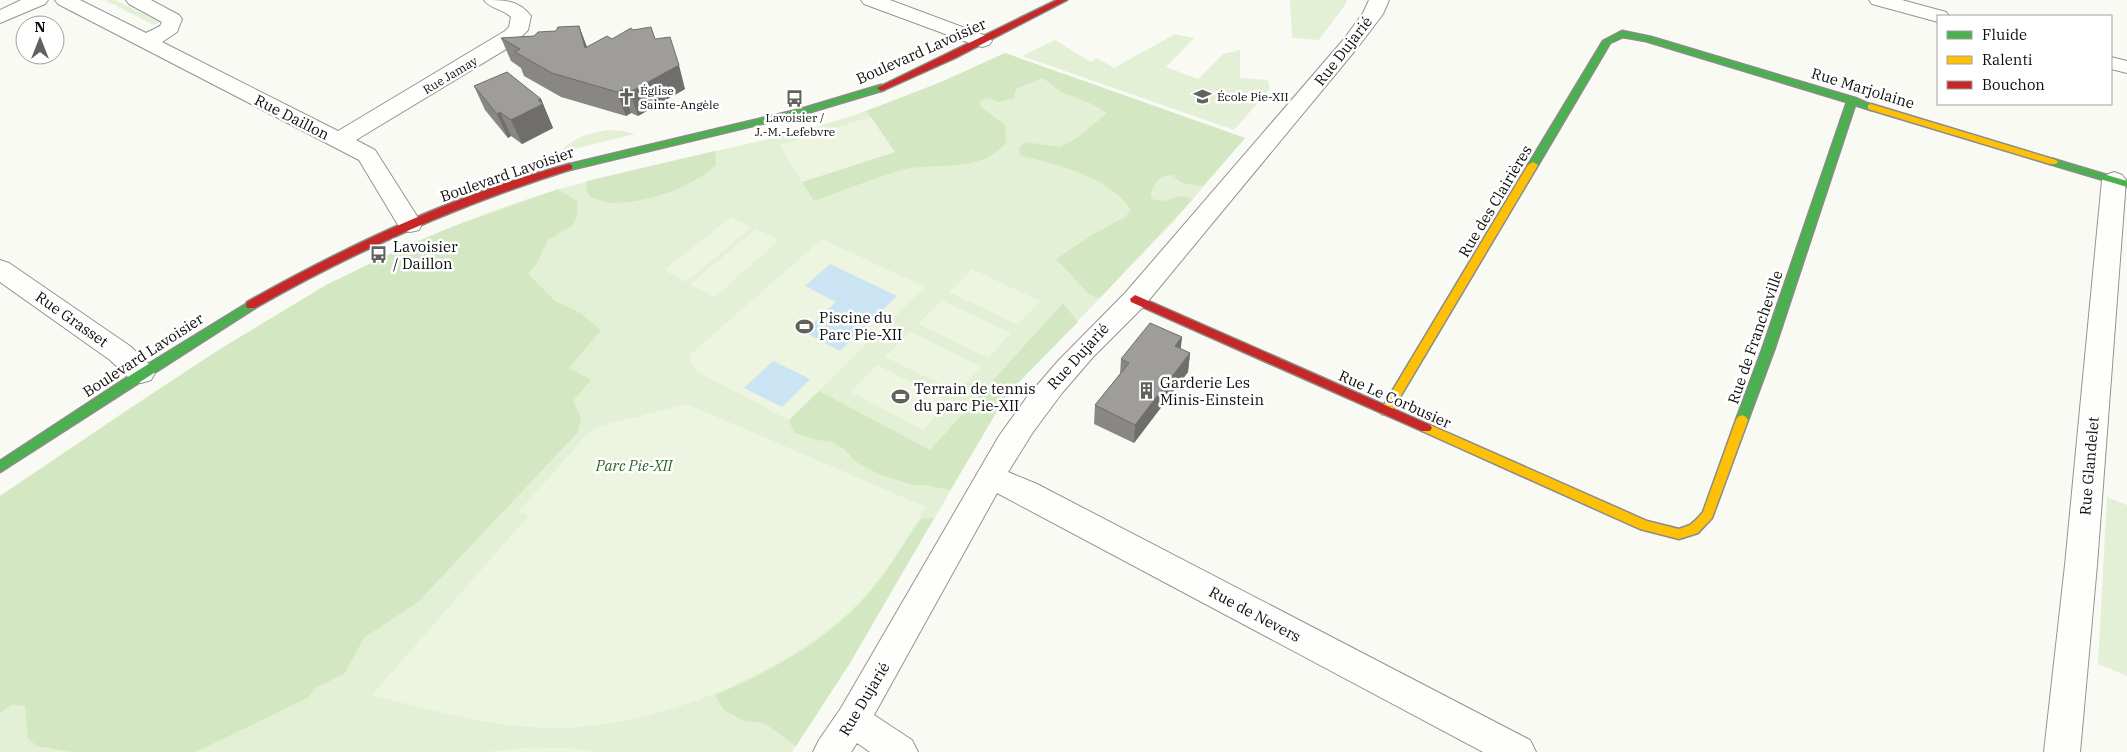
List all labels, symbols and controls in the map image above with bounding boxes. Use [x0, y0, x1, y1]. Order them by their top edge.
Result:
street label: Rue Dujarié [1310, 13, 1376, 89]
street label: Boulevard Lavoisier [853, 14, 989, 88]
north arrow [15, 15, 65, 65]
legend [1937, 15, 2112, 105]
text: N [34, 18, 46, 36]
text: Fluide [1982, 25, 2027, 44]
text: Ralenti [1982, 50, 2033, 69]
street label: Rue Jamay [420, 53, 480, 97]
street label: Rue Marjolaine [1809, 63, 1917, 113]
text: Bouchon [1982, 75, 2045, 94]
place label: Église Sainte-Angèle [640, 83, 719, 112]
school or university icon: École Pie-XII [1193, 86, 1213, 106]
church icon: Église Sainte-Angèle [616, 87, 636, 107]
bus stop icon: Lavoisier / J.-M.-Lefebvre [785, 88, 805, 108]
place label: École Pie-XII [1217, 89, 1289, 104]
street label: Rue Daillon [251, 90, 333, 144]
place label: Lavoisier / J.-M.-Lefebvre [755, 110, 835, 139]
street label: Boulevard Lavoisier [438, 142, 577, 206]
street label: Rue des Clairières [1454, 142, 1536, 260]
place label: Lavoisier / Daillon [393, 237, 458, 273]
bus stop icon: Lavoisier / Daillon [369, 245, 389, 265]
street label: Rue de Francheville [1723, 268, 1787, 406]
street label: Rue Grasset [32, 287, 112, 351]
place label: Piscine du Parc Pie-XII [819, 308, 902, 344]
street label: Boulevard Lavoisier [79, 309, 207, 401]
sports icon: Piscine du Parc Pie-XII [795, 316, 815, 336]
street label: Rue Dujarié [1043, 319, 1113, 393]
street label: Rue Le Corbusier [1336, 366, 1454, 432]
place label: Garderie Les Minis-Einstein [1160, 373, 1264, 409]
place label: Terrain de tennis du parc Pie-XII [914, 379, 1036, 415]
building icon: Garderie Les Minis-Einstein [1136, 381, 1156, 401]
sports icon: Terrain de tennis du parc Pie-XII [890, 387, 910, 407]
street label: Rue Glandelet [2075, 416, 2103, 516]
park label: Parc Pie-XII [595, 456, 673, 475]
street label: Rue de Nevers [1206, 582, 1304, 646]
street label: Rue Dujarié [835, 659, 893, 739]

